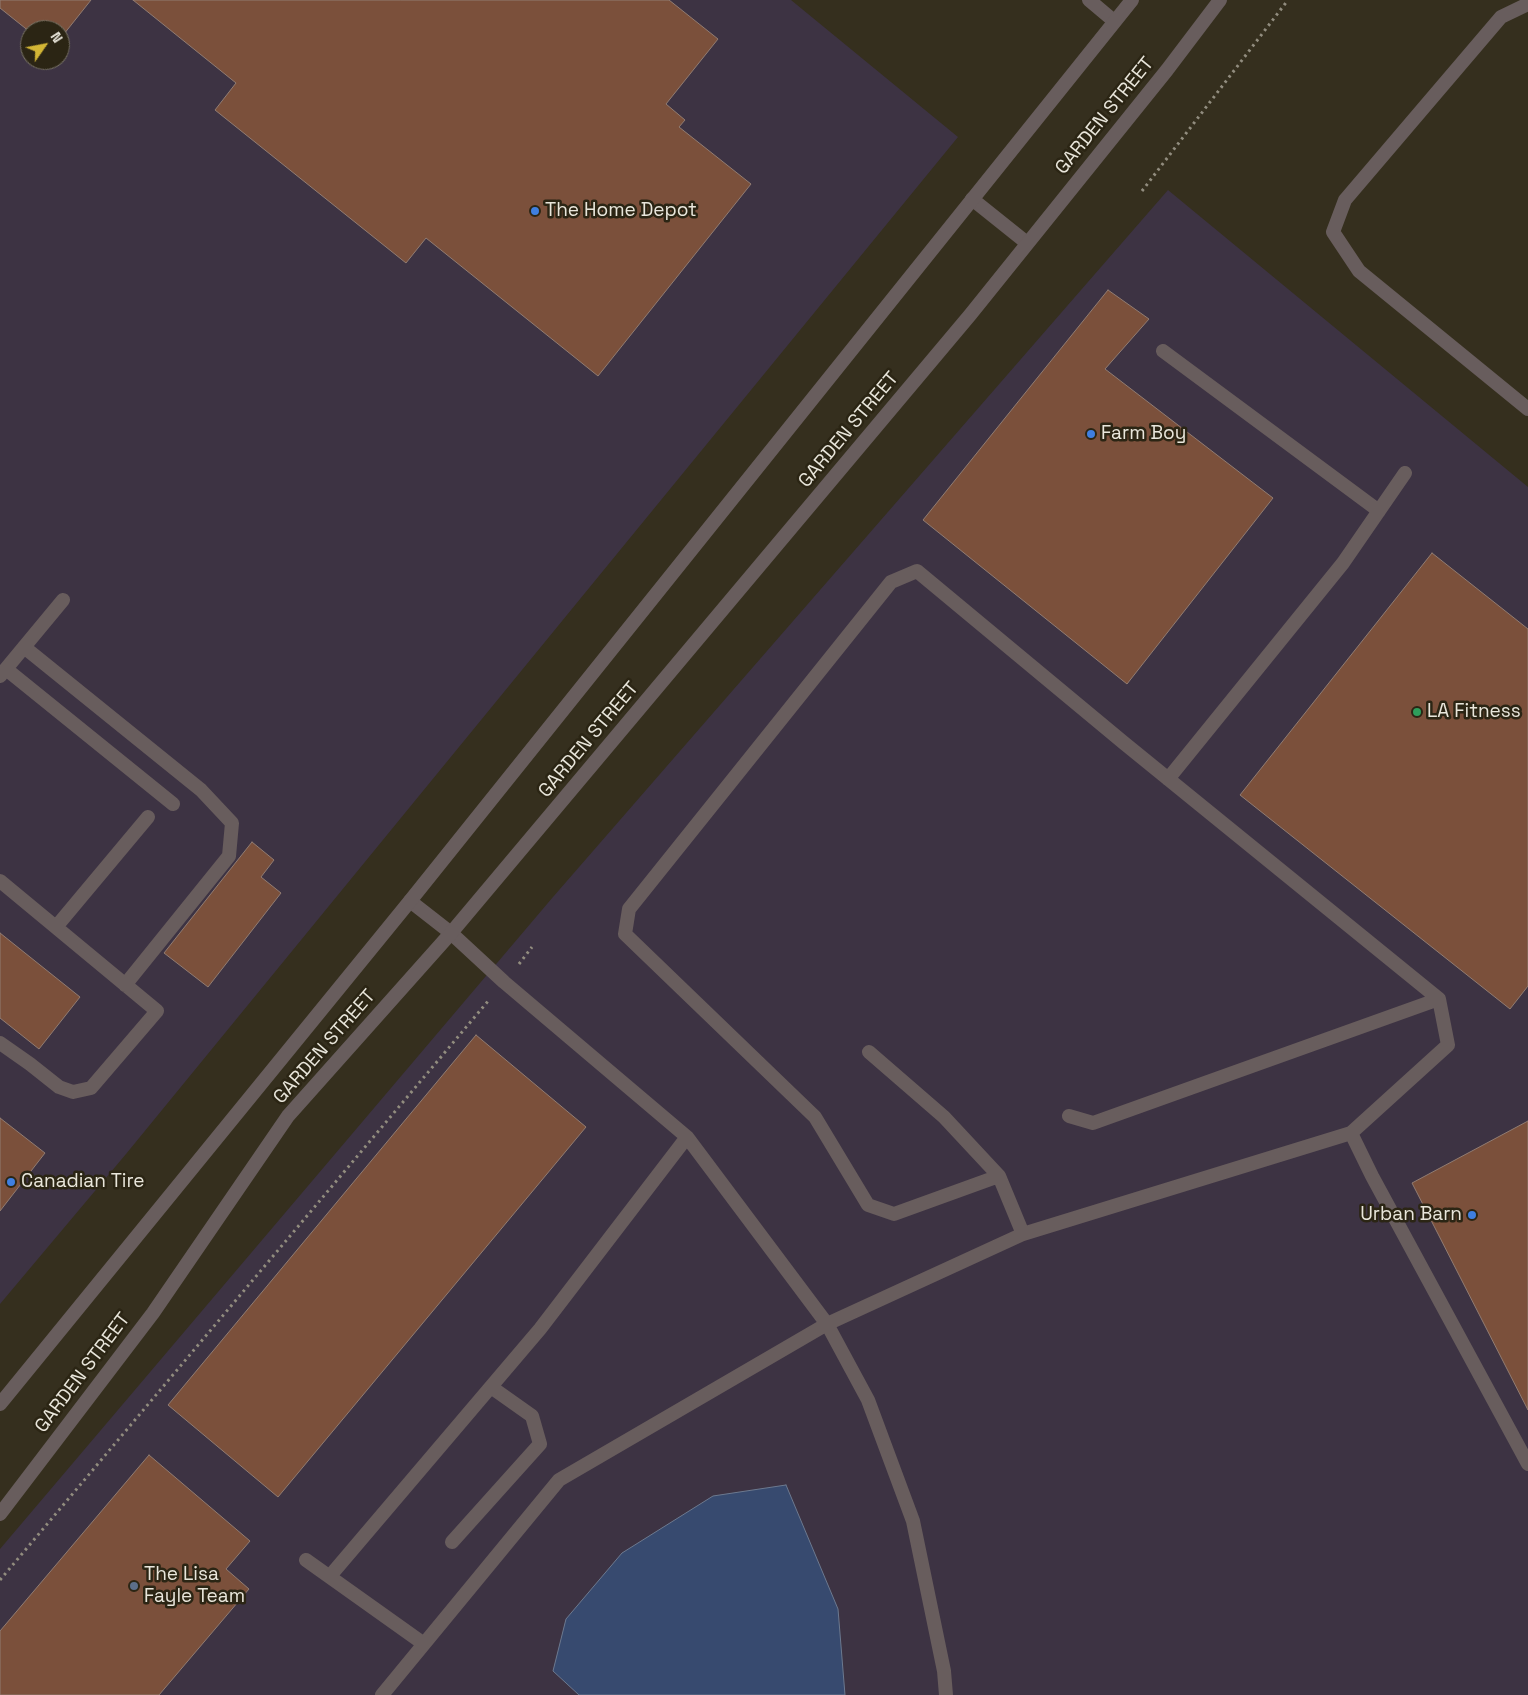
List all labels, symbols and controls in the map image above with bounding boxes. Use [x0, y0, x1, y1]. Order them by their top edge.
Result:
north arrow [20, 20, 70, 70]
text: N [47, 29, 67, 46]
street label: GARDEN STREET [1051, 53, 1159, 179]
place label: The Home Depot [545, 200, 697, 222]
marker: The Home Depot [529, 205, 541, 217]
street label: GARDEN STREET [794, 367, 904, 493]
place label: Farm Boy [1101, 423, 1186, 445]
marker: Farm Boy [1085, 428, 1097, 440]
street label: GARDEN STREET [534, 677, 644, 803]
place label: LA Fitness [1427, 701, 1521, 723]
marker: LA Fitness [1411, 706, 1423, 718]
street label: GARDEN STREET [269, 985, 381, 1109]
place label: Canadian Tire [21, 1171, 145, 1193]
marker: Canadian Tire [5, 1176, 17, 1188]
place label: Urban Barn [1360, 1204, 1462, 1226]
marker: Urban Barn [1466, 1209, 1478, 1221]
street label: GARDEN STREET [31, 1309, 135, 1437]
place label: The Lisa Fayle Team [144, 1564, 245, 1608]
marker: The Lisa Fayle Team [128, 1580, 140, 1592]

